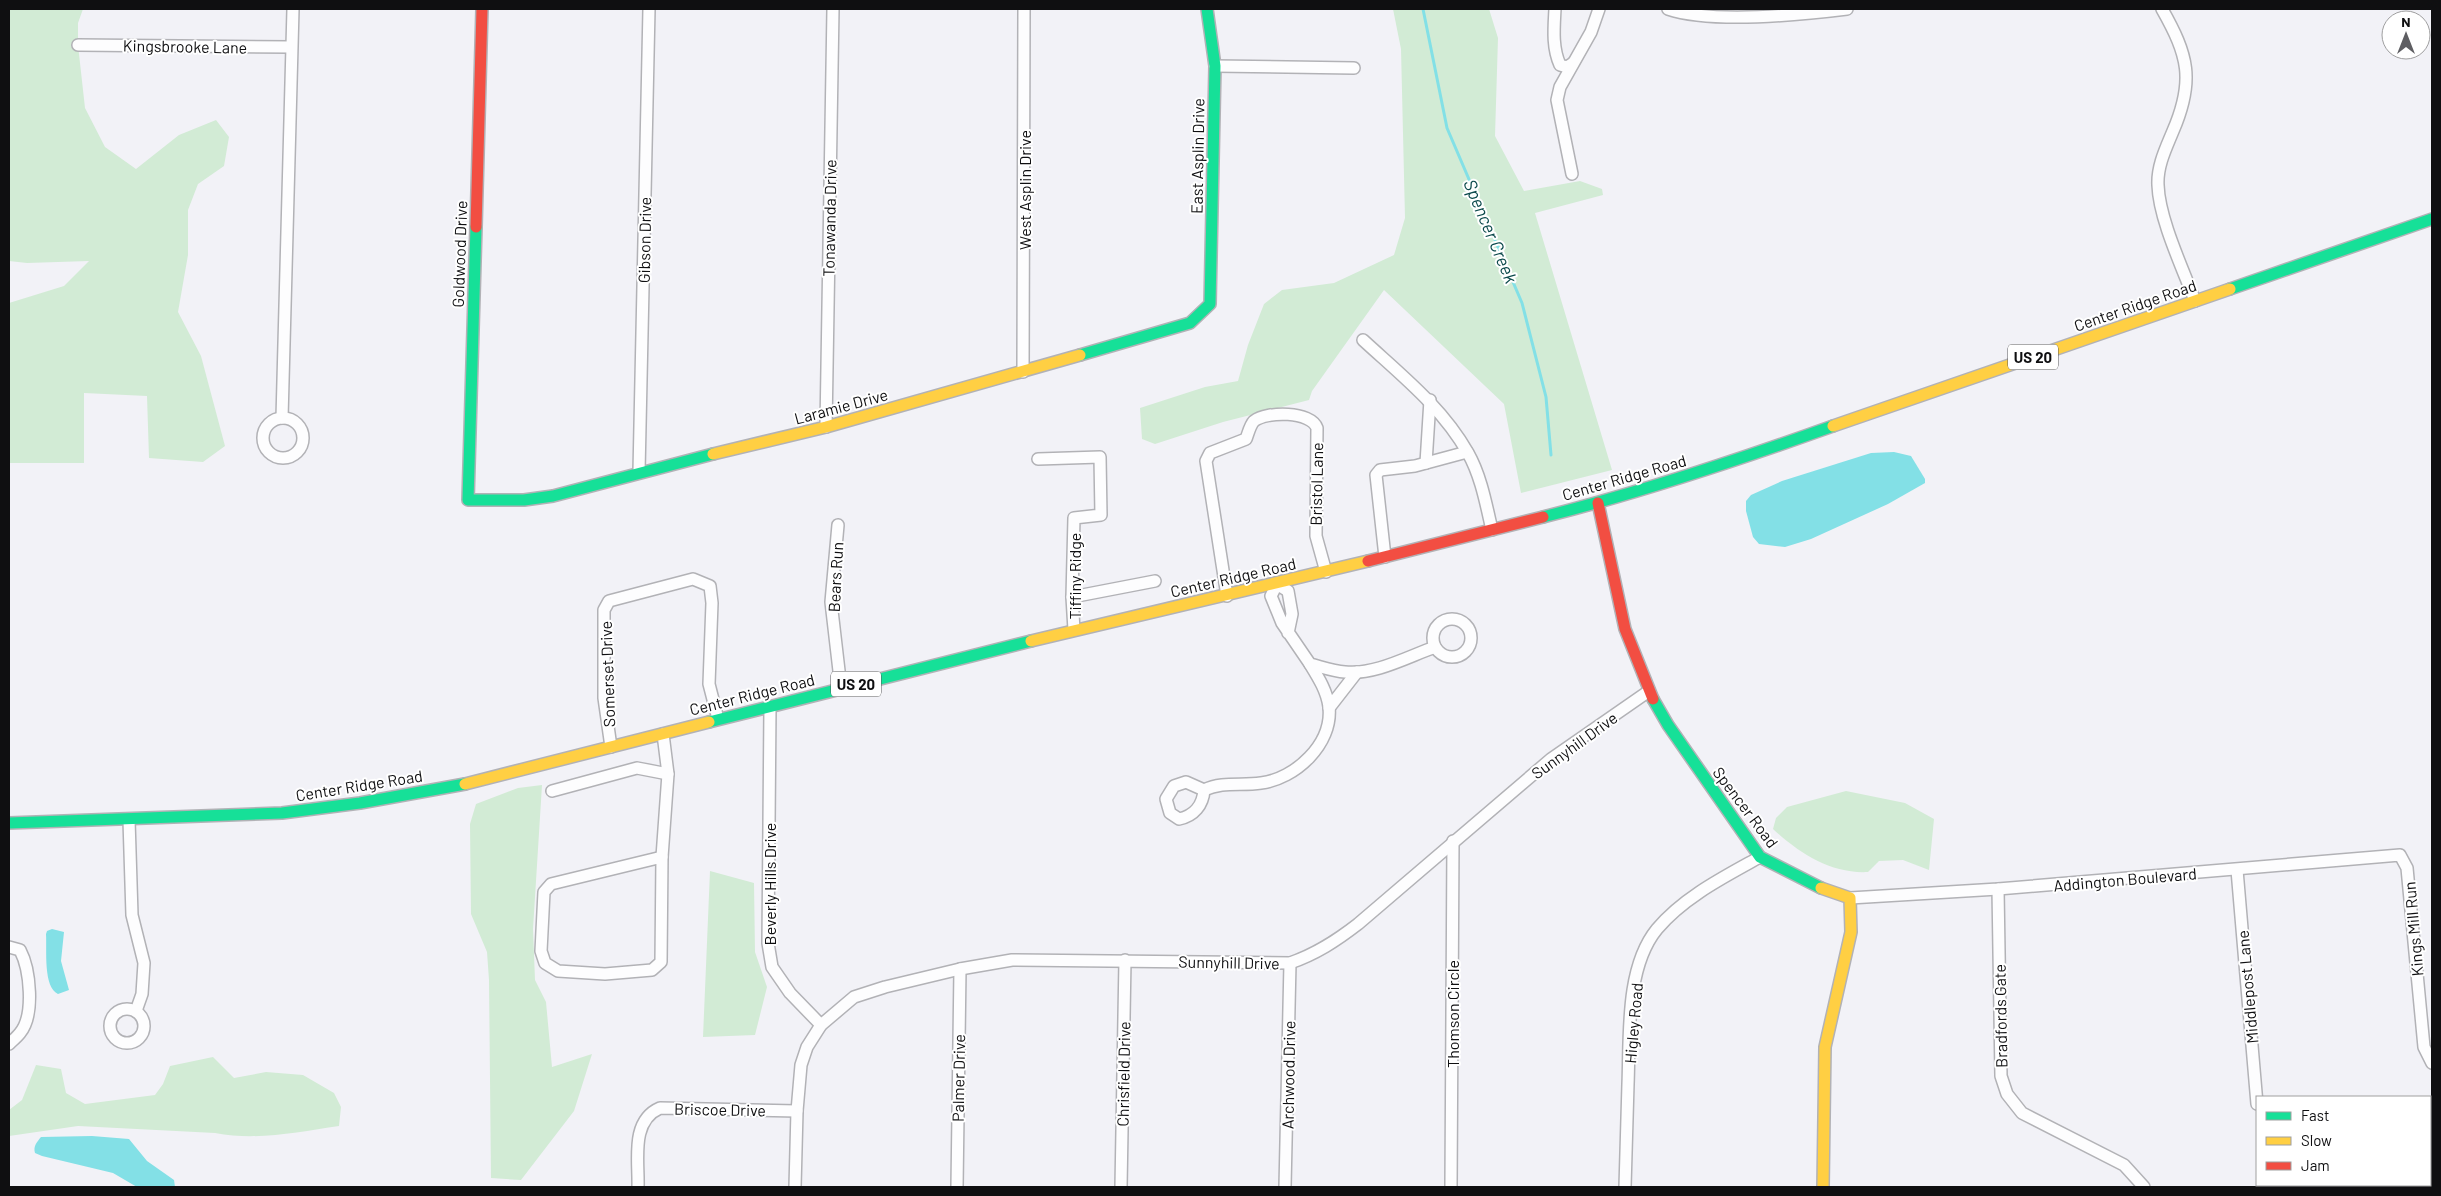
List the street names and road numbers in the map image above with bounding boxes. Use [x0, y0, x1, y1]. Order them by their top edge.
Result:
street label: Kingsbrooke Lane [123, 35, 247, 57]
street label: East Asplin Drive [1186, 98, 1208, 214]
street label: West Asplin Drive [1015, 130, 1034, 250]
street label: Tonawanda Drive [818, 159, 840, 277]
street label: Gibson Drive [634, 197, 654, 283]
street label: Goldwood Drive [448, 200, 470, 308]
street label: Center Ridge Road [2071, 275, 2199, 335]
road number: US 20 [2008, 344, 2058, 370]
street label: Laramie Drive [792, 384, 890, 428]
street label: Bristol Lane [1306, 442, 1326, 526]
street label: Center Ridge Road [1560, 450, 1688, 504]
street label: Tiffiny Ridge [1065, 533, 1084, 619]
street label: Bears Run [824, 541, 846, 613]
street label: Center Ridge Road [1168, 553, 1298, 601]
street label: Somerset Drive [596, 621, 618, 727]
street label: Center Ridge Road [687, 669, 817, 719]
road number: US 20 [831, 672, 881, 696]
street label: Sunnyhill Drive [1527, 708, 1621, 782]
street label: Spencer Road [1709, 763, 1783, 851]
street label: Center Ridge Road [294, 766, 424, 804]
street label: Beverly Hills Drive [760, 823, 779, 945]
street label: Addington Boulevard [2053, 863, 2197, 895]
street label: Kings Mill Run [2399, 881, 2427, 977]
street label: Middlepost Lane [2233, 930, 2261, 1044]
street label: Sunnyhill Drive [1178, 952, 1280, 972]
street label: Thomson Circle [1443, 960, 1462, 1068]
street label: Bradfords Gate [1990, 964, 2010, 1068]
street label: Higley Road [1620, 982, 1646, 1064]
street label: Chrisfield Drive [1113, 1021, 1133, 1127]
street label: Archwood Drive [1278, 1021, 1298, 1129]
street label: Palmer Drive [948, 1034, 968, 1122]
street label: Briscoe Drive [674, 1099, 766, 1119]

